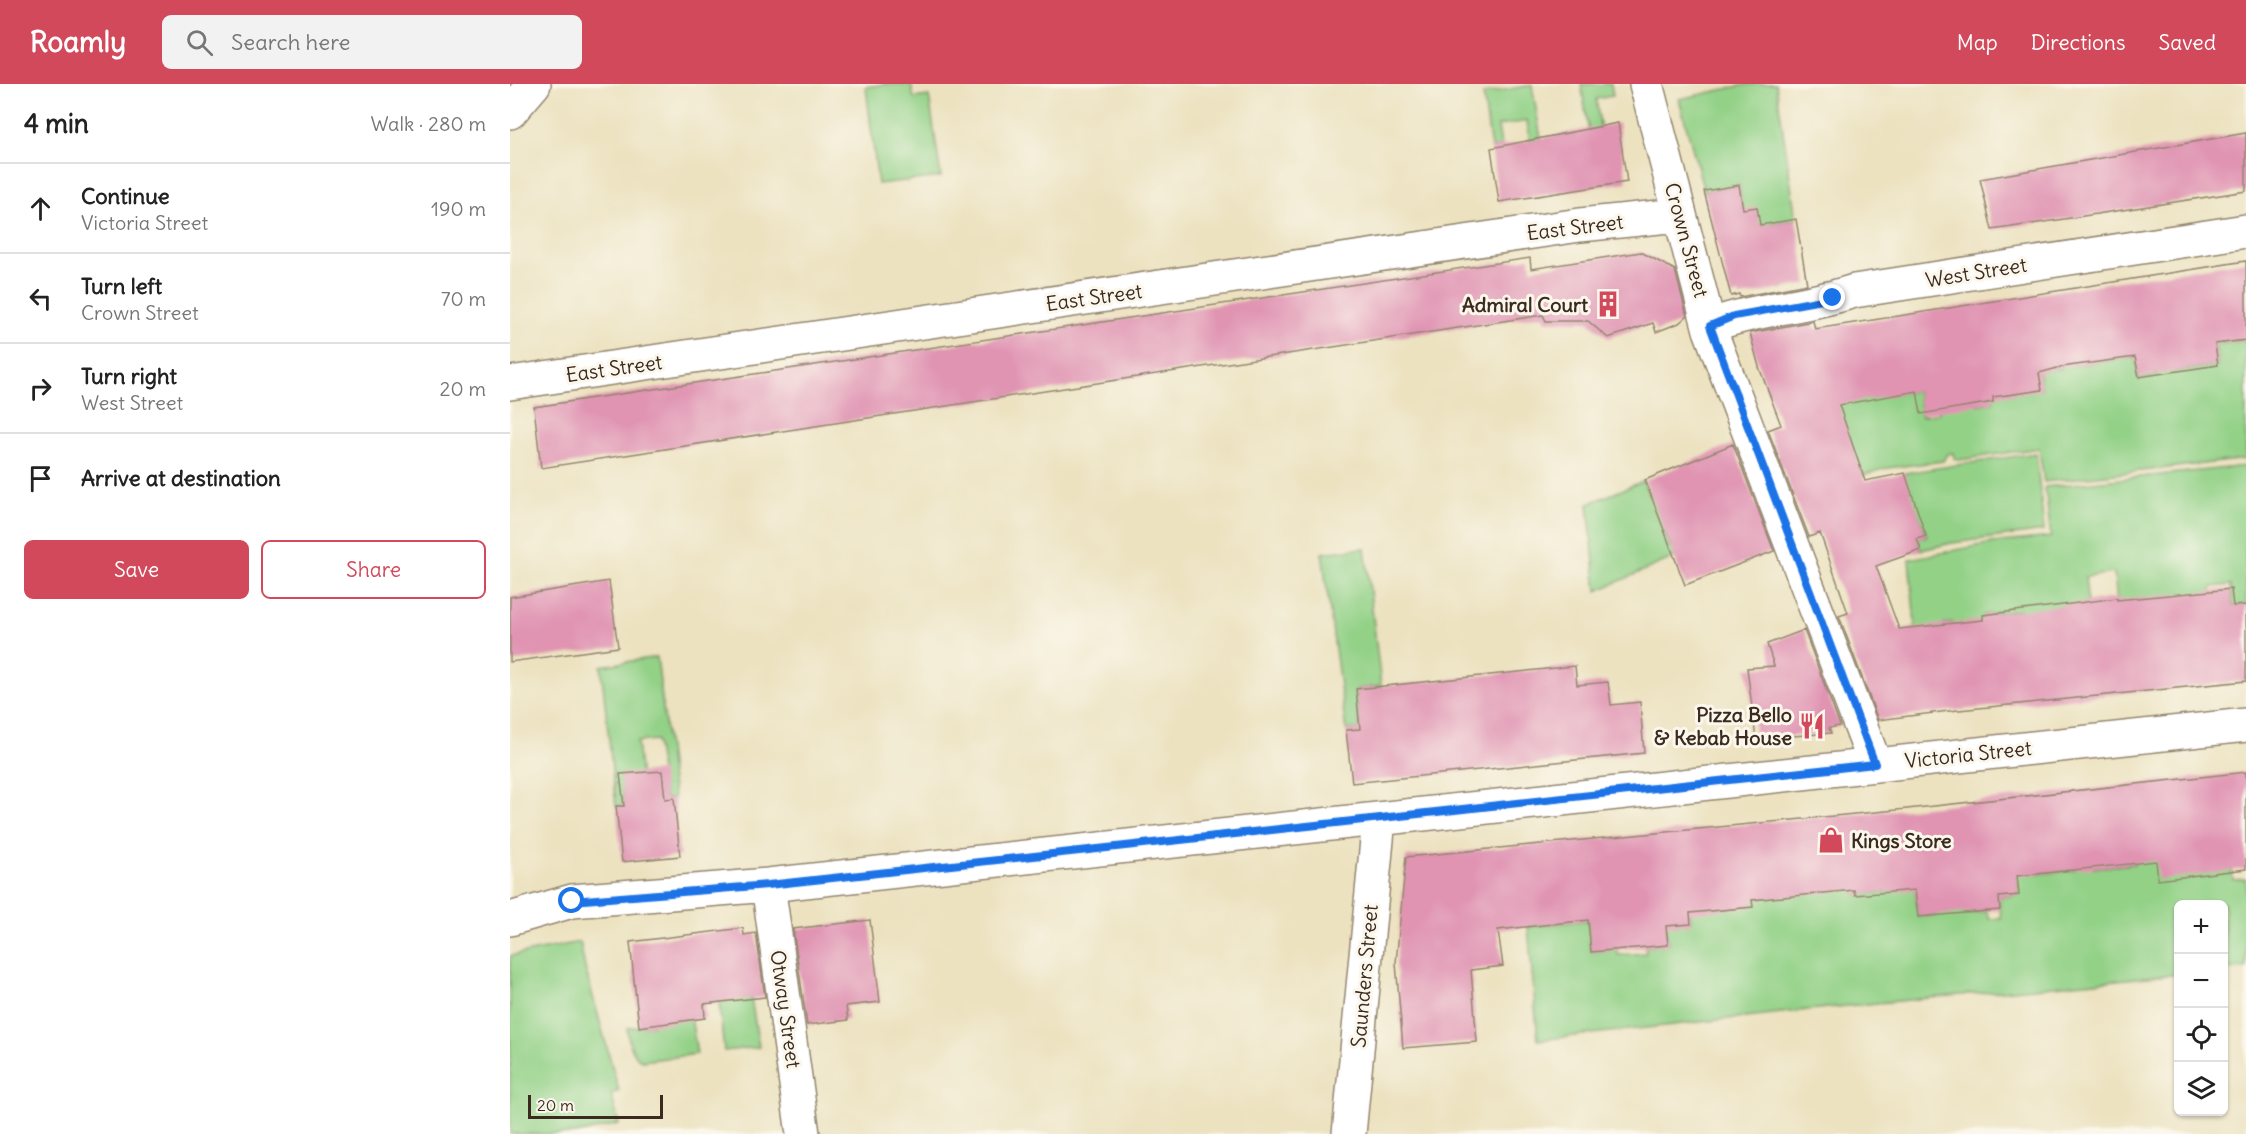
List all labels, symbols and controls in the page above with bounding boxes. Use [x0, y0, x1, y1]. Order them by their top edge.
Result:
search box [162, 15, 582, 69]
text: Roamly [30, 24, 126, 60]
icon: search [183, 26, 216, 59]
text: Search here [231, 28, 350, 56]
text: Map [1957, 29, 1998, 56]
text: Directions [2031, 29, 2125, 56]
text: Saved [2158, 29, 2216, 56]
text: 4 min [24, 107, 89, 140]
text: Walk · 280 m [370, 111, 486, 136]
street label: Crown Street [1660, 180, 1714, 300]
text: Continue [81, 182, 170, 210]
icon: ahead [24, 192, 57, 225]
text: 190 m [431, 196, 486, 221]
street label: East Street [1525, 209, 1625, 245]
text: Victoria Street [81, 210, 208, 235]
street label: West Street [1924, 252, 2029, 292]
text: Turn left [81, 272, 162, 300]
street label: East Street [1044, 278, 1144, 316]
icon: left [24, 282, 57, 315]
route end [1819, 284, 1845, 310]
text: 70 m [441, 286, 486, 311]
building icon: Admiral Court [1593, 289, 1623, 319]
place label: Admiral Court [1462, 292, 1588, 317]
text: Crown Street [81, 300, 199, 325]
street label: East Street [564, 349, 664, 387]
text: Turn right [81, 362, 177, 390]
icon: right [24, 372, 57, 405]
text: 20 m [440, 376, 486, 401]
text: West Street [81, 390, 183, 415]
icon: arrive [24, 462, 57, 495]
text: Arrive at destination [81, 464, 281, 492]
button: Save [24, 540, 249, 599]
button: Share [261, 540, 486, 599]
place label: Pizza Bello & Kebab House [1654, 702, 1792, 750]
restaurant icon: Pizza Bello & Kebab House [1797, 711, 1827, 741]
street label: Victoria Street [1903, 735, 2033, 773]
shop icon: Kings Store [1816, 825, 1846, 855]
place label: Kings Store [1851, 828, 1952, 853]
route start [558, 887, 584, 913]
map controls [2174, 900, 2228, 1116]
button: + [2174, 900, 2228, 954]
street label: Saunders Street [1345, 903, 1383, 1049]
street label: Otway Street [765, 948, 807, 1070]
button: − [2174, 954, 2228, 1008]
button: locate [2174, 1008, 2228, 1062]
button: layers [2174, 1062, 2228, 1116]
scale bar [528, 1092, 663, 1120]
text: 20 m [537, 1095, 574, 1115]

